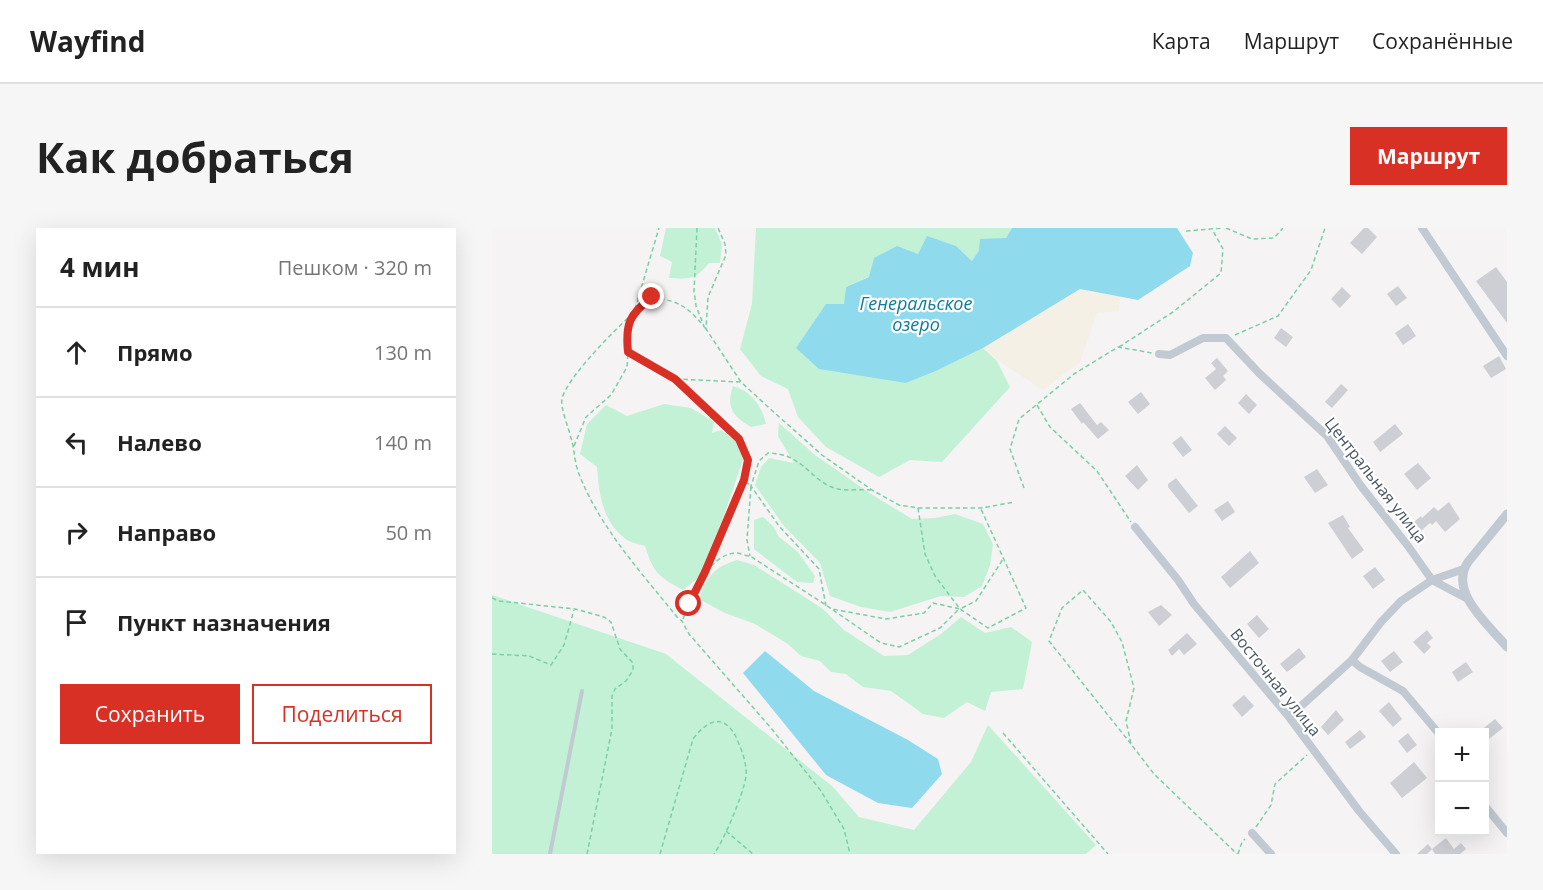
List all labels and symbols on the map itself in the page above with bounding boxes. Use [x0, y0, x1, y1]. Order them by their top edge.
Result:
route end [638, 283, 664, 309]
water label: Генеральское озеро [860, 291, 972, 336]
street label: Центральная улица [1320, 413, 1432, 547]
route start [675, 590, 701, 616]
street label: Восточная улица [1226, 623, 1326, 741]

